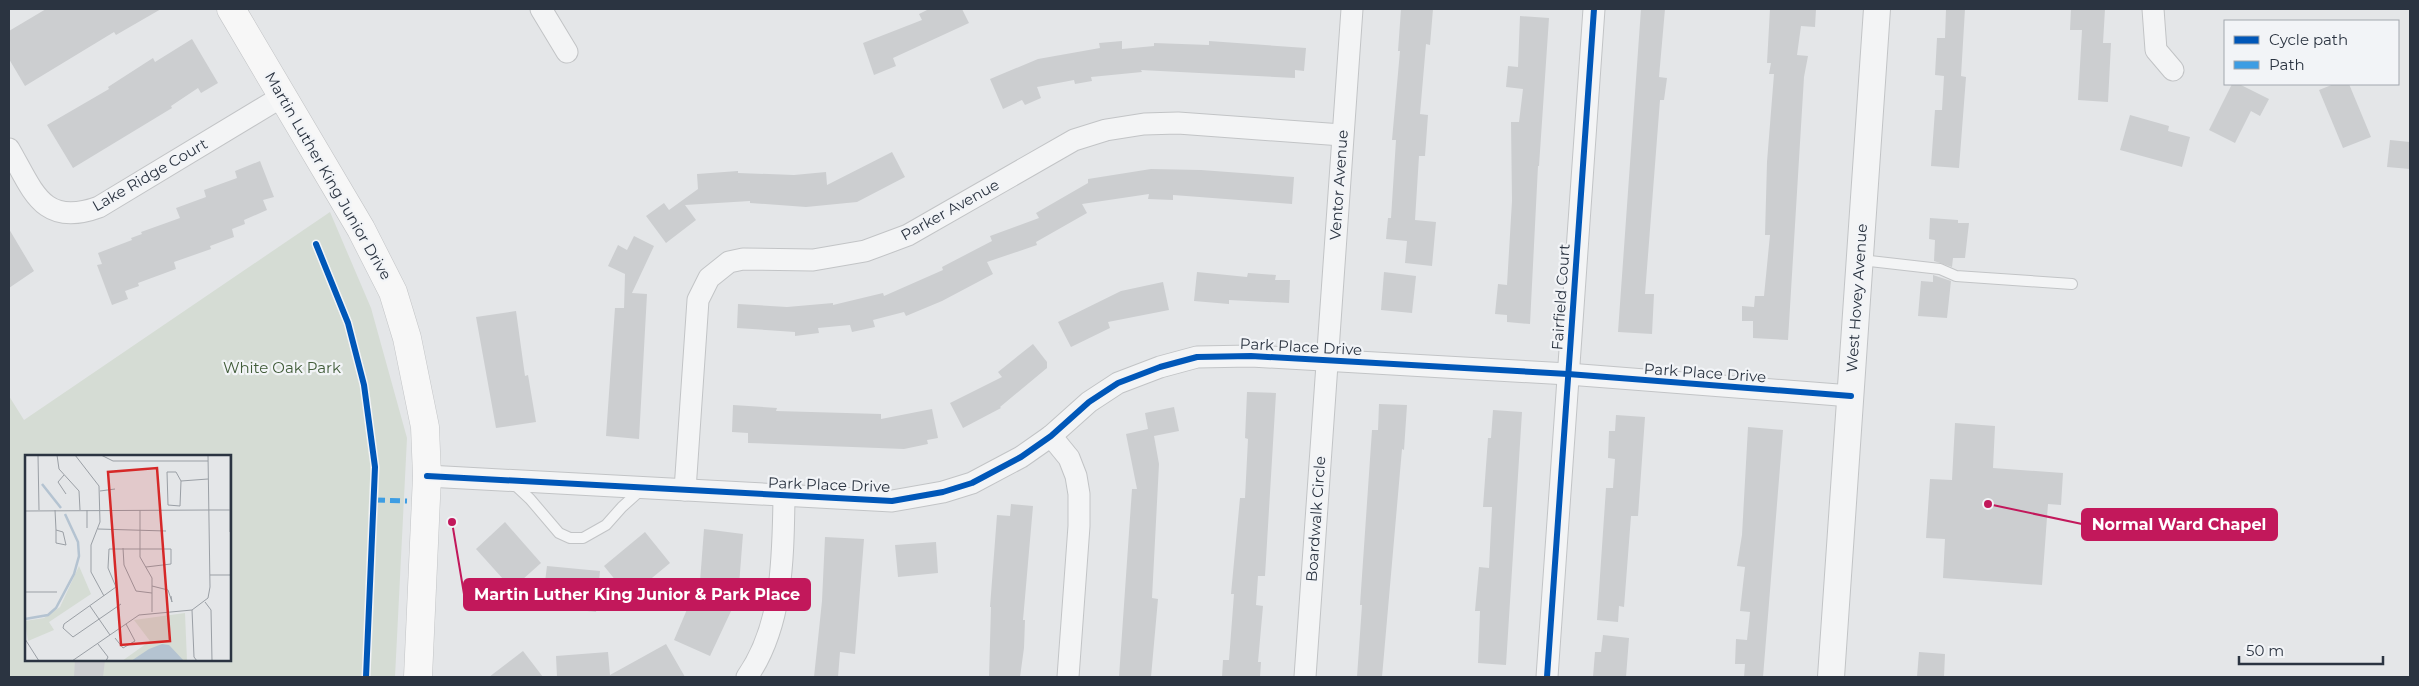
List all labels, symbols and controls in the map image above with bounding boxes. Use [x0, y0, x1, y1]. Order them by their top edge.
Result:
legend [2224, 20, 2399, 85]
text: Cycle path [2269, 30, 2348, 49]
text: Path [2269, 55, 2305, 74]
street label: Martin Luther King Junior Drive [261, 68, 396, 283]
street label: Ventor Avenue [1325, 129, 1352, 241]
street label: Lake Ridge Court [89, 134, 211, 215]
street label: Parker Avenue [897, 175, 1002, 244]
street label: West Hovey Avenue [1842, 223, 1871, 373]
street label: Fairfield Court [1547, 243, 1574, 351]
street label: Park Place Drive [1239, 334, 1363, 359]
park label: White Oak Park [223, 358, 341, 377]
street label: Park Place Drive [1643, 359, 1767, 386]
inset map [25, 455, 231, 661]
street label: Boardwalk Circle [1302, 455, 1329, 583]
street label: Park Place Drive [767, 473, 891, 496]
callout: Normal Ward Chapel [2082, 509, 2277, 540]
text: Normal Ward Chapel [2092, 515, 2266, 534]
callout: Martin Luther King Junior & Park Place [464, 579, 810, 610]
text: Martin Luther King Junior & Park Place [474, 585, 800, 604]
scale bar [2239, 634, 2383, 666]
text: 50 m [2246, 641, 2284, 660]

